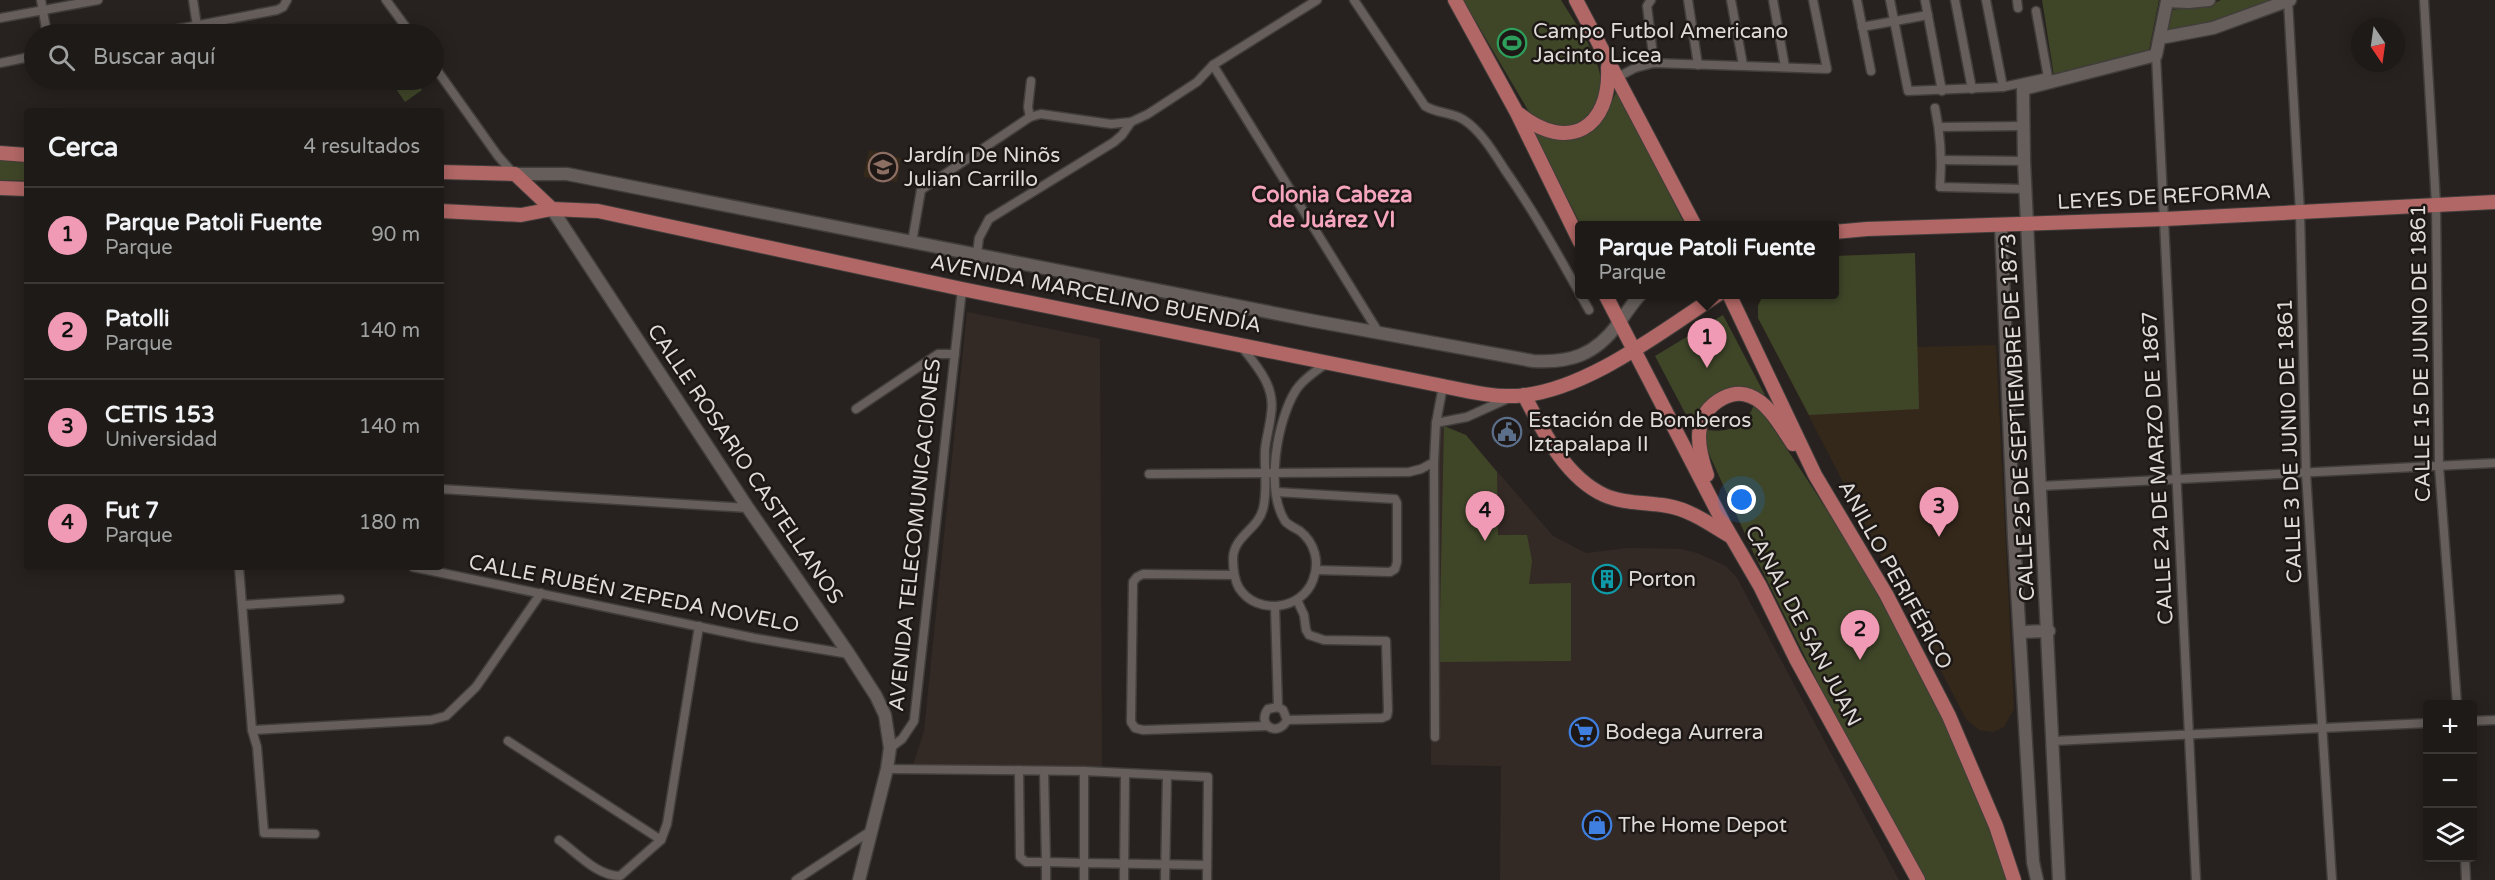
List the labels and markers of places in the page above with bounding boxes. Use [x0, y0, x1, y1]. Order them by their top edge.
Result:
place label: Campo Futbol Americano Jacinto Licea [1533, 19, 1788, 68]
sports icon: Campo Futbol Americano Jacinto Licea [1496, 27, 1528, 59]
place label: Jardín De Ninõs Julian Carrillo [904, 143, 1060, 192]
school or university icon: Jardín De Ninõs Julian Carrillo [867, 151, 899, 183]
pin: 1 [1688, 318, 1726, 368]
place label: Estación de Bomberos Iztapalapa II [1528, 408, 1751, 457]
public building icon: Estación de Bomberos Iztapalapa II [1491, 416, 1523, 448]
pin: 3 [1920, 488, 1958, 537]
pin: 4 [1466, 492, 1504, 541]
building icon: Porton [1591, 563, 1623, 595]
place label: Porton [1628, 567, 1696, 592]
pin: 2 [1840, 610, 1880, 660]
supermarket icon: Bodega Aurrera [1568, 716, 1600, 748]
place label: Bodega Aurrera [1605, 720, 1764, 745]
shop icon: The Home Depot [1581, 809, 1613, 841]
place label: The Home Depot [1618, 813, 1787, 838]

